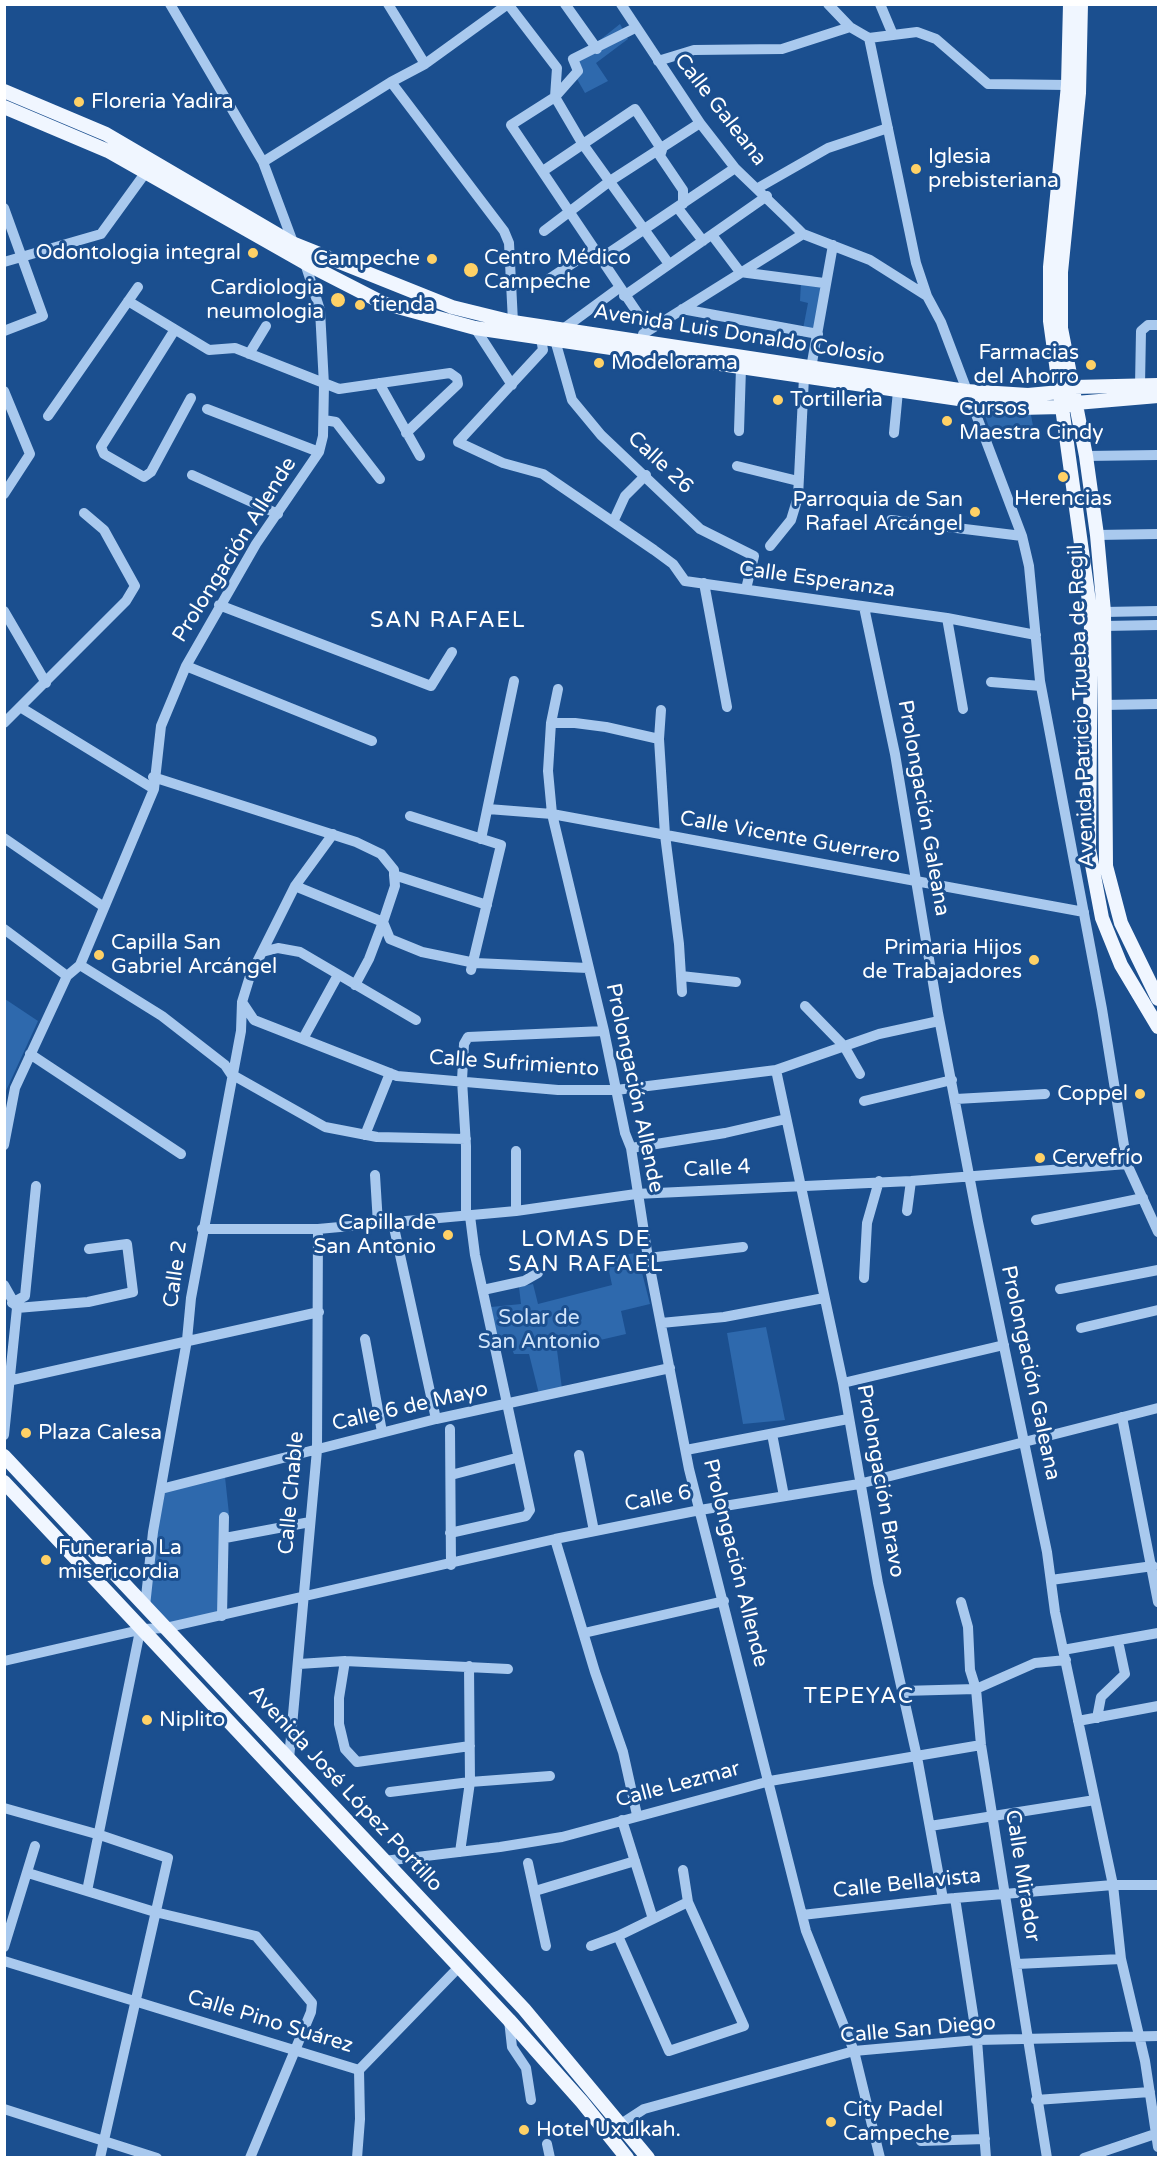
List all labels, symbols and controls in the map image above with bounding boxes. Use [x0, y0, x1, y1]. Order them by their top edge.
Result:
street label: Calle Galeana [668, 49, 772, 171]
place label: Floreria Yadira [91, 89, 234, 115]
marker: Floreria Yadira [72, 95, 86, 109]
place label: Iglesia prebisteriana [928, 144, 1059, 194]
marker: Iglesia prebisteriana [909, 162, 923, 176]
place label: Odontologia integral [36, 240, 241, 266]
place label: Centro Médico Campeche [484, 245, 631, 295]
marker: Odontologia integral [246, 246, 260, 260]
place label: Campeche [313, 246, 420, 272]
marker: Campeche [425, 252, 439, 266]
marker: Centro Médico Campeche [462, 261, 480, 279]
place label: Cardiologia neumologia [206, 275, 324, 325]
marker: Cardiologia neumologia [329, 291, 347, 309]
place label: tienda [372, 292, 435, 318]
marker: tienda [353, 298, 367, 312]
street label: Avenida Luis Donaldo Colosio [592, 300, 886, 370]
place label: Farmacias del Ahorro [974, 340, 1079, 390]
place label: Modelorama [611, 350, 738, 376]
marker: Modelorama [592, 356, 606, 370]
marker: Farmacias del Ahorro [1084, 358, 1098, 372]
place label: Tortilleria [790, 387, 883, 413]
marker: Tortilleria [771, 393, 785, 407]
place label: Cursos Maestra Cindy [959, 396, 1103, 446]
marker: Cursos Maestra Cindy [940, 414, 954, 428]
street label: Calle 26 [622, 426, 698, 500]
street label: Prolongación Allende [168, 453, 302, 647]
marker: Herencias [1056, 470, 1070, 484]
place label: Herencias [1014, 486, 1112, 512]
place label: Parroquia de San Rafael Arcángel [792, 487, 963, 537]
marker: Parroquia de San Rafael Arcángel [968, 505, 982, 519]
street label: Avenida Patricio Trueba de Regil [1064, 544, 1100, 868]
street label: Calle Esperanza [737, 557, 897, 603]
district label: SAN RAFAEL [370, 608, 526, 634]
street label: Prolongación Galeana [892, 698, 954, 918]
street label: Calle Vicente Guerrero [678, 806, 902, 870]
place label: Capilla San Gabriel Arcángel [111, 930, 277, 980]
place label: Primaria Hijos de Trabajadores [862, 935, 1022, 985]
marker: Capilla San Gabriel Arcángel [92, 948, 106, 962]
marker: Primaria Hijos de Trabajadores [1027, 953, 1041, 967]
street label: Prolongación Allende [599, 981, 669, 1195]
street label: Calle Sufrimiento [428, 1045, 600, 1083]
place label: Coppel [1057, 1081, 1128, 1107]
marker: Coppel [1133, 1087, 1147, 1101]
place label: Cervefrío [1052, 1145, 1143, 1171]
marker: Cervefrío [1033, 1151, 1047, 1165]
street label: Calle 4 [683, 1155, 751, 1183]
place label: Capilla de San Antonio [314, 1210, 436, 1260]
district label: LOMAS DE SAN RAFAEL [508, 1227, 664, 1278]
marker: Capilla de San Antonio [441, 1228, 455, 1242]
street label: Calle 2 [159, 1239, 193, 1309]
street label: Prolongación Galeana [995, 1263, 1065, 1483]
park label: Solar de San Antonio [478, 1305, 600, 1355]
street label: Calle 6 de Mayo [330, 1377, 490, 1437]
street label: Prolongación Bravo [851, 1383, 909, 1579]
place label: Plaza Calesa [38, 1420, 162, 1446]
marker: Plaza Calesa [19, 1426, 33, 1440]
street label: Calle Chable [274, 1430, 310, 1556]
street label: Prolongación Allende [697, 1456, 773, 1670]
street label: Calle 6 [623, 1480, 693, 1518]
place label: Funeraria La misericordia [58, 1535, 182, 1585]
marker: Funeraria La misericordia [39, 1553, 53, 1567]
street label: Avenida José López Portillo [243, 1680, 447, 1898]
district label: TEPEYAC [804, 1684, 914, 1710]
place label: Niplito [159, 1707, 225, 1733]
marker: Niplito [140, 1713, 154, 1727]
street label: Calle Lezmar [613, 1756, 743, 1814]
street label: Calle Mirador [999, 1808, 1045, 1944]
street label: Calle Bellavista [832, 1864, 982, 1904]
street label: Calle Pino Suárez [184, 1985, 356, 2059]
street label: Calle San Diego [839, 2011, 997, 2049]
place label: City Padel Campeche [843, 2097, 950, 2147]
marker: City Padel Campeche [824, 2115, 838, 2129]
place label: Hotel Uxulkah. [536, 2117, 681, 2143]
marker: Hotel Uxulkah. [517, 2123, 531, 2137]

